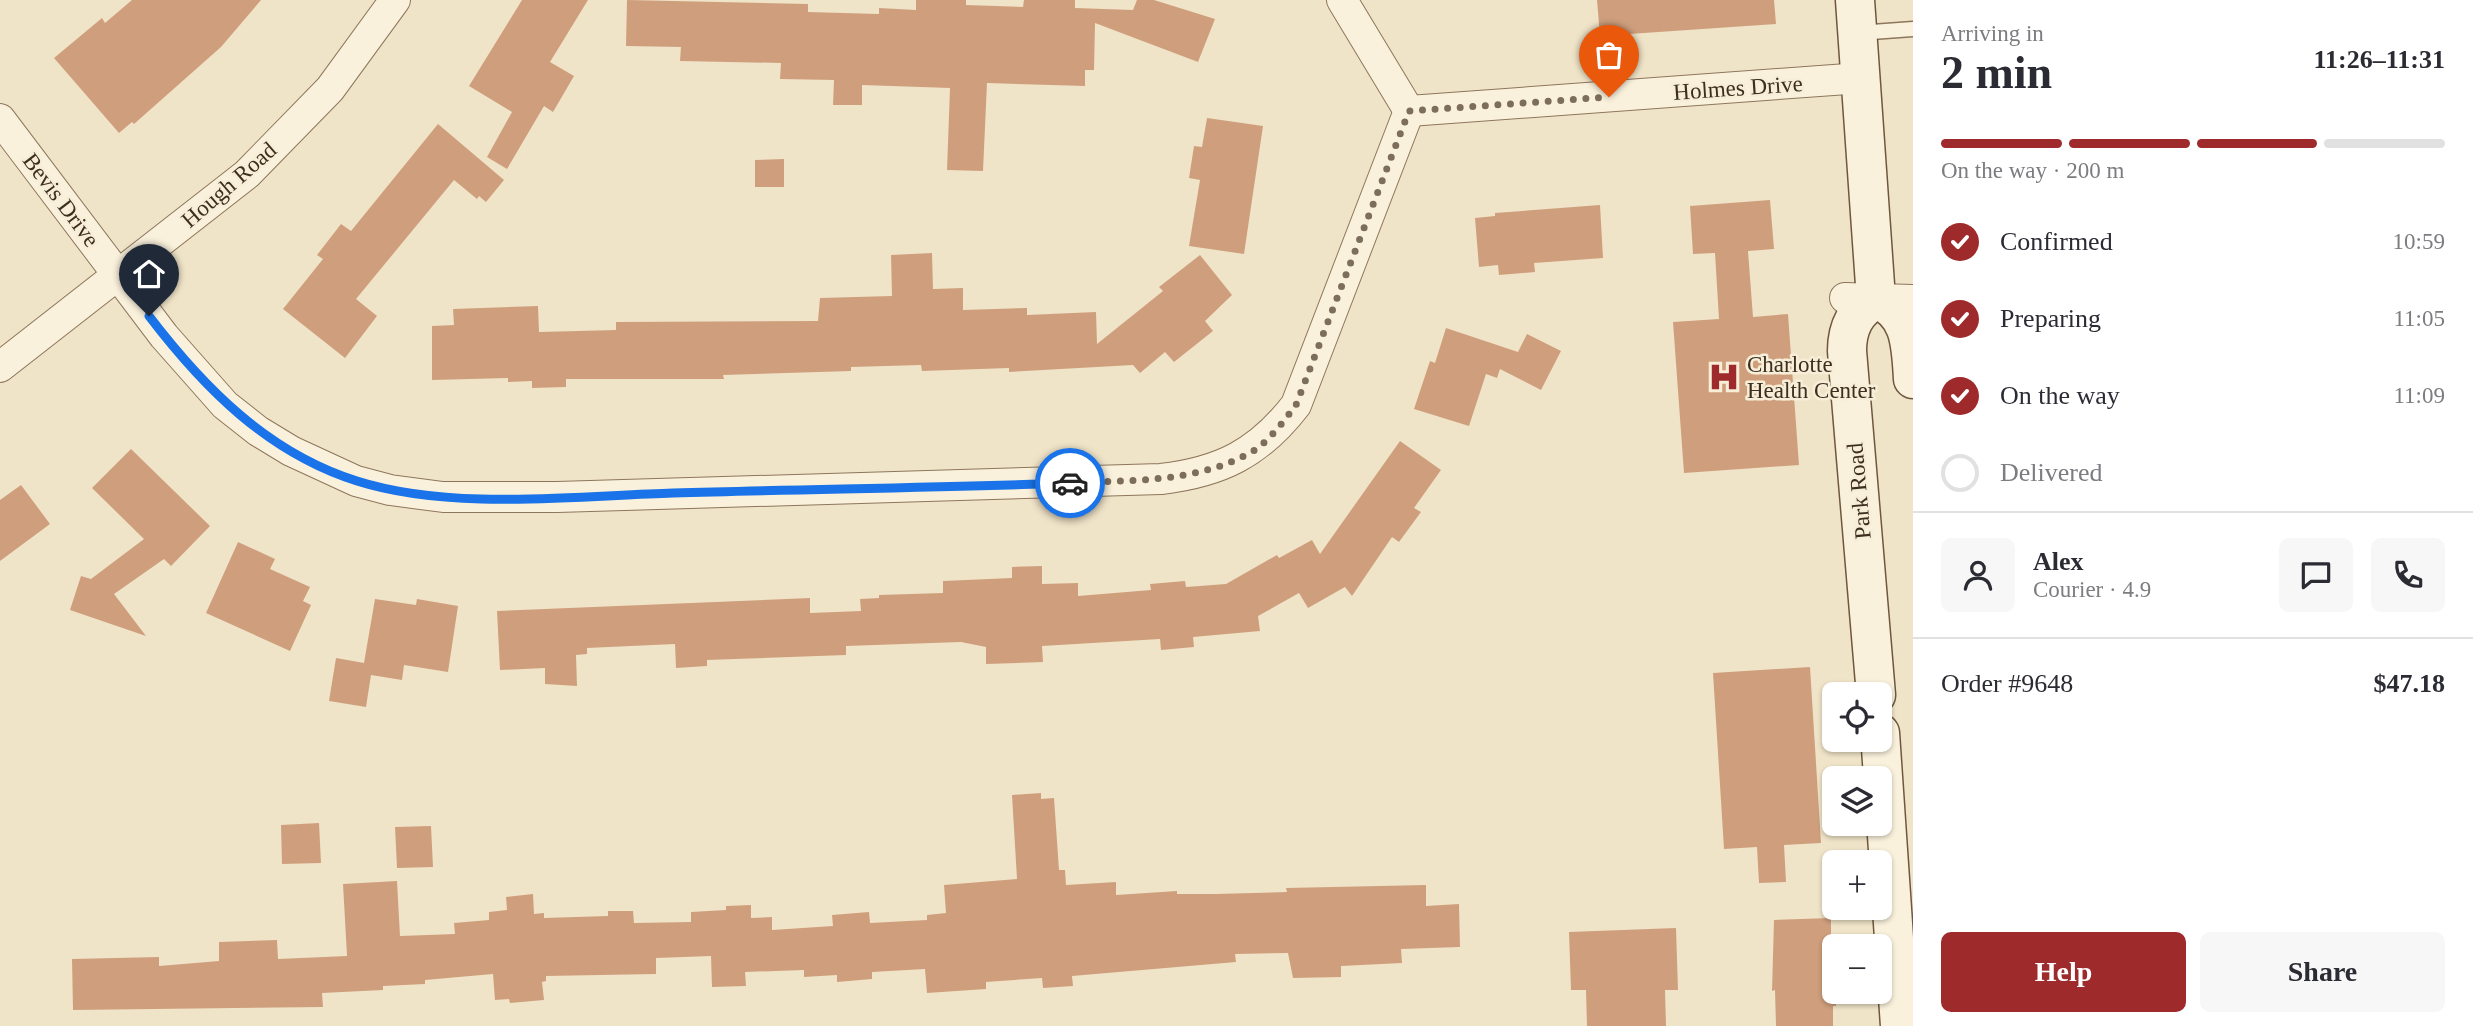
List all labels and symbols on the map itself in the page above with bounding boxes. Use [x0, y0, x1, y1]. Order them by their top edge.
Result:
pin [1579, 25, 1639, 97]
street label: Holmes Drive [1672, 71, 1804, 105]
street label: Hough Road [177, 137, 282, 233]
street label: Bevis Drive [18, 148, 104, 252]
pin [119, 244, 179, 316]
place label: Charlotte Health Center [1747, 352, 1876, 403]
hospital icon: Charlotte Health Center [1707, 360, 1741, 394]
street label: Park Road [1842, 441, 1876, 540]
courier [1035, 448, 1105, 518]

